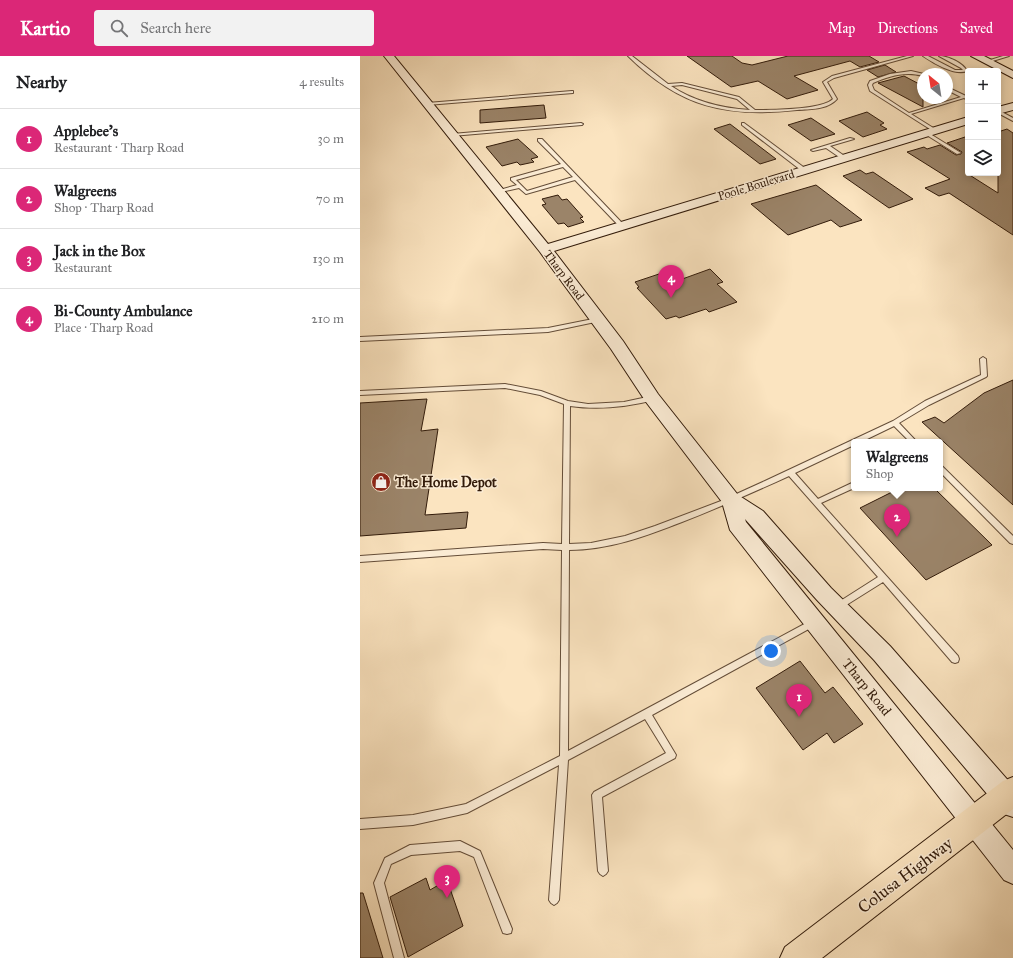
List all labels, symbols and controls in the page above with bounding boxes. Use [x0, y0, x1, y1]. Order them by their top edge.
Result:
search box [94, 10, 374, 46]
text: Kartio [20, 17, 70, 40]
icon: search [108, 17, 130, 39]
text: Search here [140, 19, 211, 37]
text: Map [828, 20, 855, 37]
text: Directions [877, 20, 938, 37]
text: Saved [960, 20, 993, 37]
north arrow [917, 68, 953, 104]
map controls [965, 68, 1001, 176]
button: + [965, 68, 1001, 104]
text: Nearby [16, 72, 67, 93]
text: 4 results [299, 74, 344, 90]
button: − [965, 104, 1001, 140]
text: Applebee's [54, 122, 118, 140]
text: 1 [26, 131, 32, 147]
text: 30 m [318, 131, 344, 147]
text: Restaurant · Tharp Road [54, 140, 184, 156]
button: layers [965, 140, 1001, 176]
street label: Poole Boulevard [716, 167, 796, 203]
text: Walgreens [54, 182, 117, 200]
text: 2 [26, 191, 32, 207]
text: 70 m [316, 191, 344, 207]
text: Shop · Tharp Road [54, 200, 154, 216]
text: Jack in the Box [54, 242, 145, 260]
street label: Tharp Road [541, 247, 587, 303]
text: 3 [26, 251, 32, 267]
text: 130 m [312, 251, 344, 267]
text: Restaurant [54, 260, 112, 276]
pin: 4 [658, 265, 684, 298]
text: Bi-County Ambulance [54, 302, 193, 320]
text: 4 [25, 311, 33, 327]
text: 210 m [311, 311, 344, 327]
text: Place · Tharp Road [54, 320, 153, 336]
popup [851, 439, 943, 491]
text: Walgreens [866, 448, 928, 466]
text: Shop [866, 466, 894, 482]
shop icon: The Home Depot [370, 471, 392, 493]
place label: The Home Depot [394, 474, 497, 492]
pin: 2 [884, 504, 910, 537]
your location [761, 641, 781, 661]
street label: Tharp Road [838, 655, 895, 719]
pin: 1 [786, 684, 812, 717]
street label: Colusa Highway [854, 832, 958, 918]
pin: 3 [434, 865, 460, 898]

